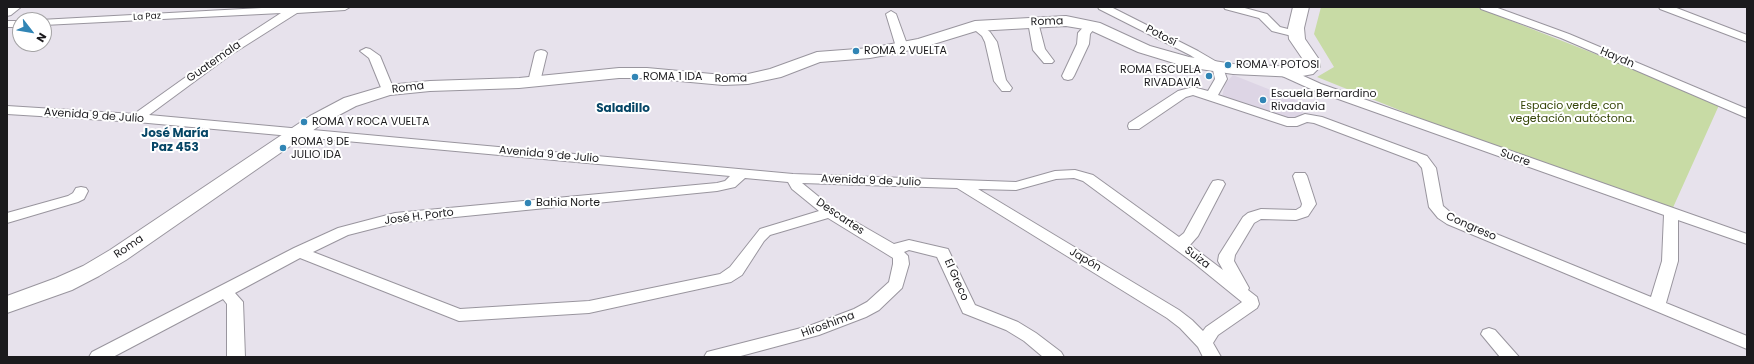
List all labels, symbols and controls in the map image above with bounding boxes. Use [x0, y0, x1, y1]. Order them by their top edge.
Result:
street label: La Paz [133, 11, 161, 23]
north arrow [12, 12, 52, 52]
street label: Roma [1031, 15, 1063, 29]
street label: Potosí [1143, 23, 1179, 49]
text: N [32, 30, 50, 45]
street label: Guatemala [185, 39, 243, 85]
place label: ROMA 2 VUELTA [864, 44, 947, 58]
street label: Haydn [1598, 45, 1636, 71]
marker: ROMA 2 VUELTA [851, 46, 861, 56]
place label: ROMA Y POTOSI [1236, 58, 1319, 72]
marker: ROMA Y POTOSI [1223, 60, 1233, 70]
place label: ROMA ESCUELA RIVADAVIA [1120, 63, 1201, 89]
place label: ROMA 1 IDA [643, 70, 703, 84]
marker: ROMA ESCUELA RIVADAVIA [1204, 71, 1214, 81]
marker: ROMA 1 IDA [630, 72, 640, 82]
street label: Roma [715, 72, 747, 86]
street label: Roma [391, 79, 425, 97]
place label: Escuela Bernardino Rivadavia [1271, 87, 1376, 113]
marker: Escuela Bernardino Rivadavia [1258, 95, 1268, 105]
park label: Espacio verde, con vegetación autóctona. [1509, 99, 1635, 125]
district label: Saladillo [596, 102, 650, 116]
street label: Avenida 9 de Julio [43, 106, 145, 126]
place label: ROMA Y ROCA VUELTA [312, 115, 429, 129]
marker: ROMA Y ROCA VUELTA [299, 117, 309, 127]
district label: José María Paz 453 [141, 127, 209, 155]
place label: ROMA 9 DE JULIO IDA [291, 135, 349, 161]
marker: ROMA 9 DE JULIO IDA [278, 143, 288, 153]
street label: Avenida 9 de Julio [498, 144, 600, 166]
street label: Sucre [1498, 146, 1532, 170]
street label: Avenida 9 de Julio [821, 173, 921, 189]
place label: Bahia Norte [536, 196, 600, 210]
street label: Descartes [813, 196, 867, 238]
marker: Bahia Norte [523, 198, 533, 208]
street label: José H. Porto [384, 206, 454, 228]
street label: Congreso [1444, 210, 1498, 244]
street label: Roma [112, 232, 146, 262]
street label: Suiza [1182, 244, 1212, 272]
street label: Japón [1067, 245, 1103, 275]
street label: El Greco [941, 257, 971, 303]
street label: Hiroshima [800, 309, 856, 341]

